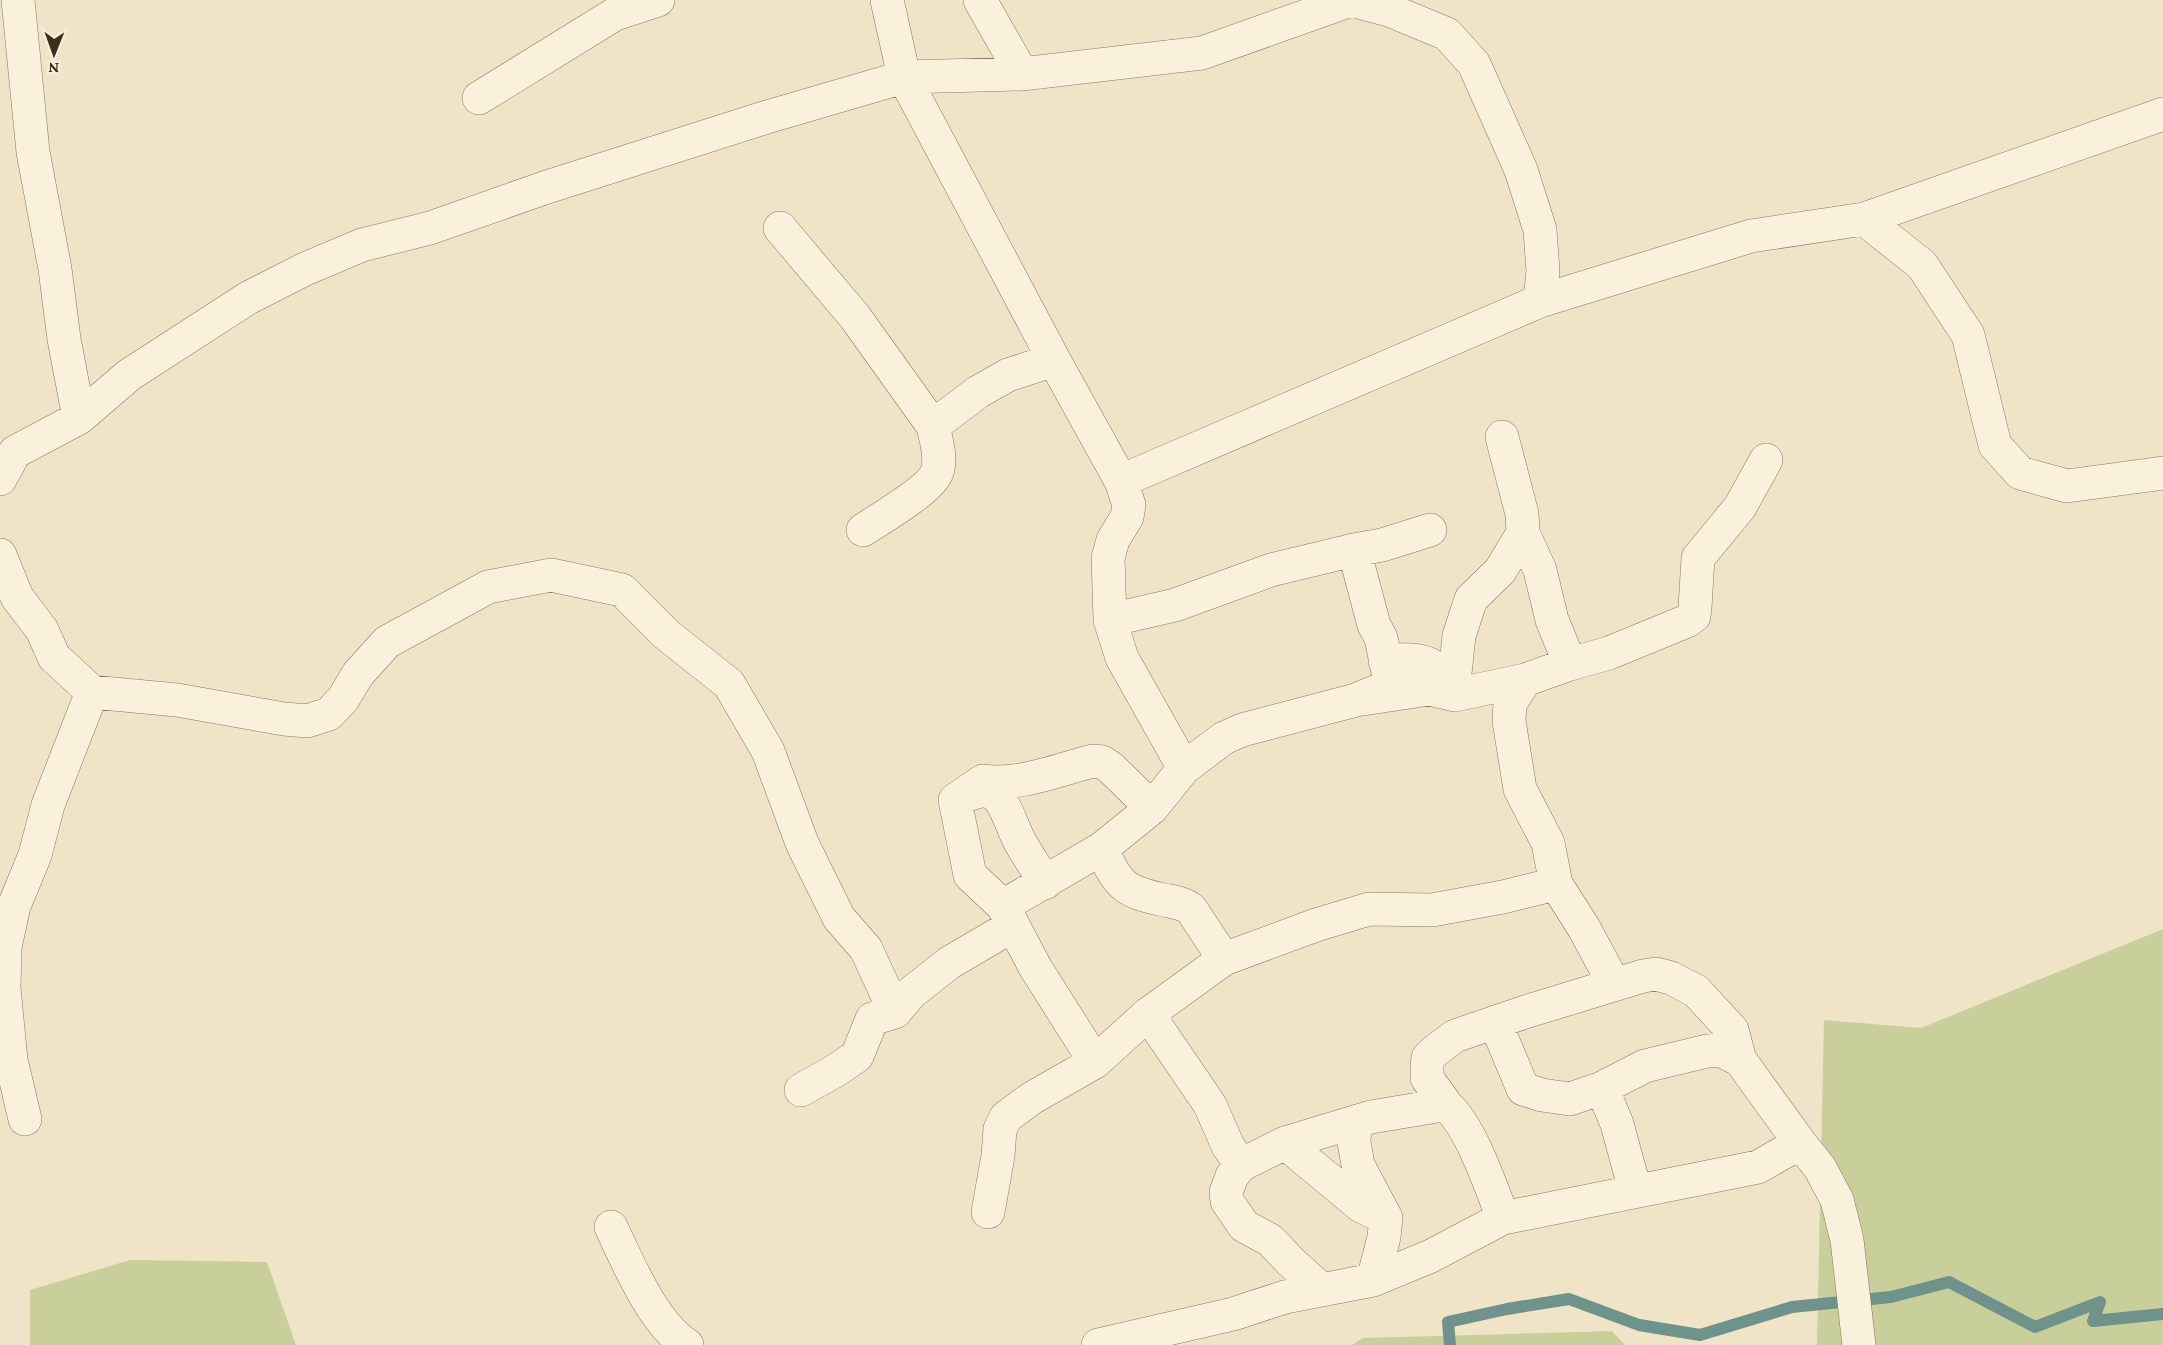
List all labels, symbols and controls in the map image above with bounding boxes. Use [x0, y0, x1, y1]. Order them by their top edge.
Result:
north arrow [24, 24, 84, 84]
text: N [48, 60, 59, 77]

